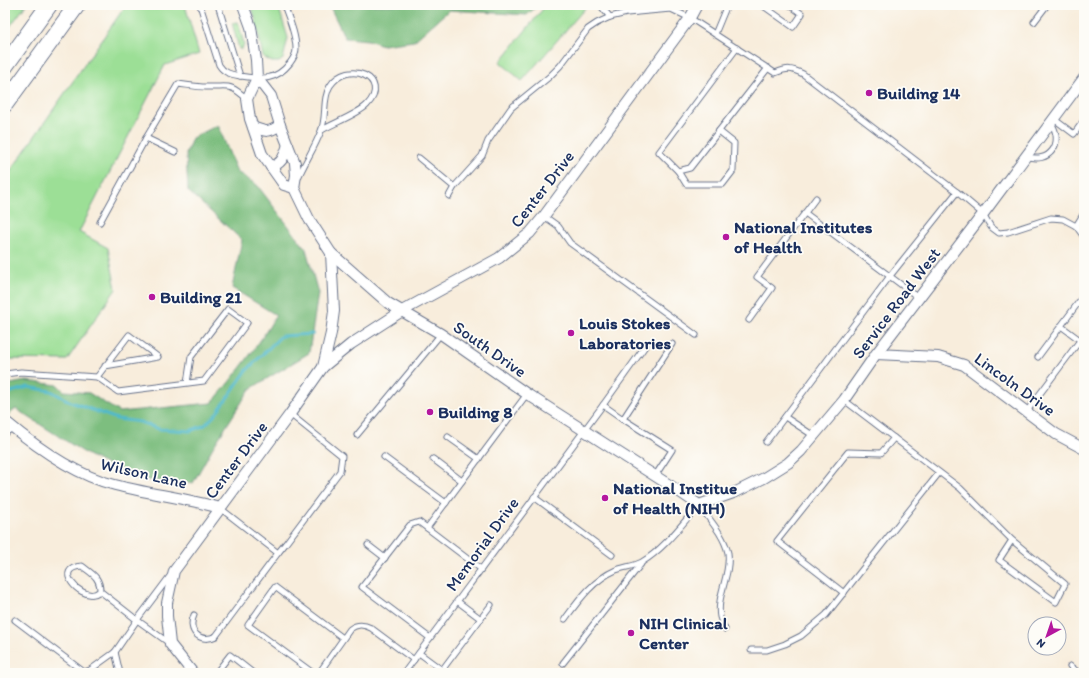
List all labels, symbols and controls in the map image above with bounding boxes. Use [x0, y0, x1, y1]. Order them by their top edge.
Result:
place label: Building 14 [877, 83, 961, 104]
marker: Building 14 [864, 88, 874, 98]
street label: Center Drive [506, 147, 578, 231]
place label: National Institutes of Health [734, 217, 873, 257]
marker: National Institutes of Health [721, 232, 731, 242]
street label: Service Road West [848, 244, 944, 362]
place label: Building 21 [160, 287, 242, 308]
marker: Building 21 [147, 292, 157, 302]
place label: Louis Stokes Laboratories [579, 313, 672, 353]
street label: South Drive [450, 317, 530, 381]
marker: Louis Stokes Laboratories [566, 328, 576, 338]
street label: Lincoln Drive [971, 348, 1059, 420]
place label: Building 8 [438, 402, 513, 423]
marker: Building 8 [425, 407, 435, 417]
street label: Center Drive [200, 417, 272, 503]
street label: Wilson Lane [99, 453, 189, 493]
place label: National Institue of Health (NIH) [613, 478, 737, 519]
street label: Memorial Drive [441, 493, 523, 595]
marker: National Institue of Health (NIH) [600, 493, 610, 503]
place label: NIH Clinical Center [639, 613, 728, 653]
north arrow [1027, 616, 1067, 656]
marker: NIH Clinical Center [626, 628, 636, 638]
text: N [1034, 636, 1048, 651]

